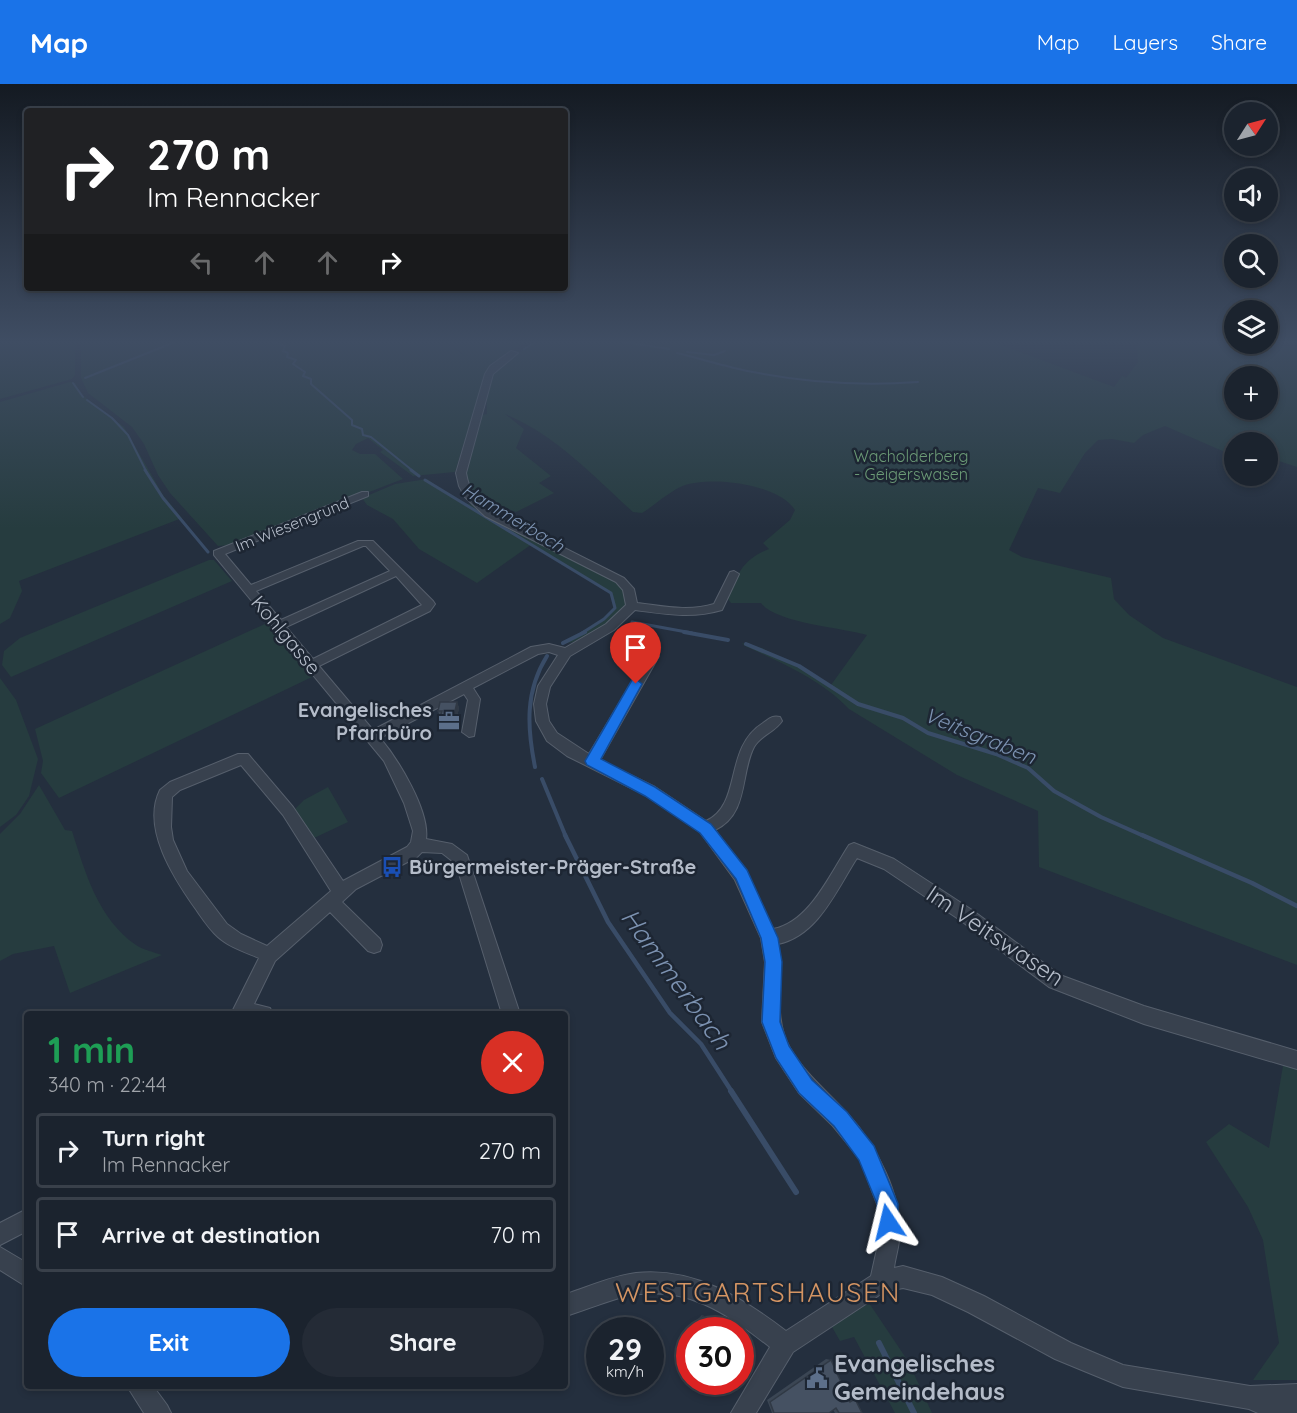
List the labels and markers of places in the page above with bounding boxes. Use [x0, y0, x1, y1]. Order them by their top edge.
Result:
pin [610, 622, 661, 684]
place label: Evangelisches Pfarrbüro [298, 697, 432, 745]
office icon: Evangelisches Pfarrbüro [437, 709, 461, 733]
place label: Bürgermeister-Präger-Straße [409, 854, 696, 879]
bus stop icon: Bürgermeister-Präger-Straße [380, 855, 404, 879]
place label: Evangelisches Gemeindehaus [834, 1348, 1005, 1406]
public building icon: Evangelisches Gemeindehaus [805, 1366, 829, 1390]

